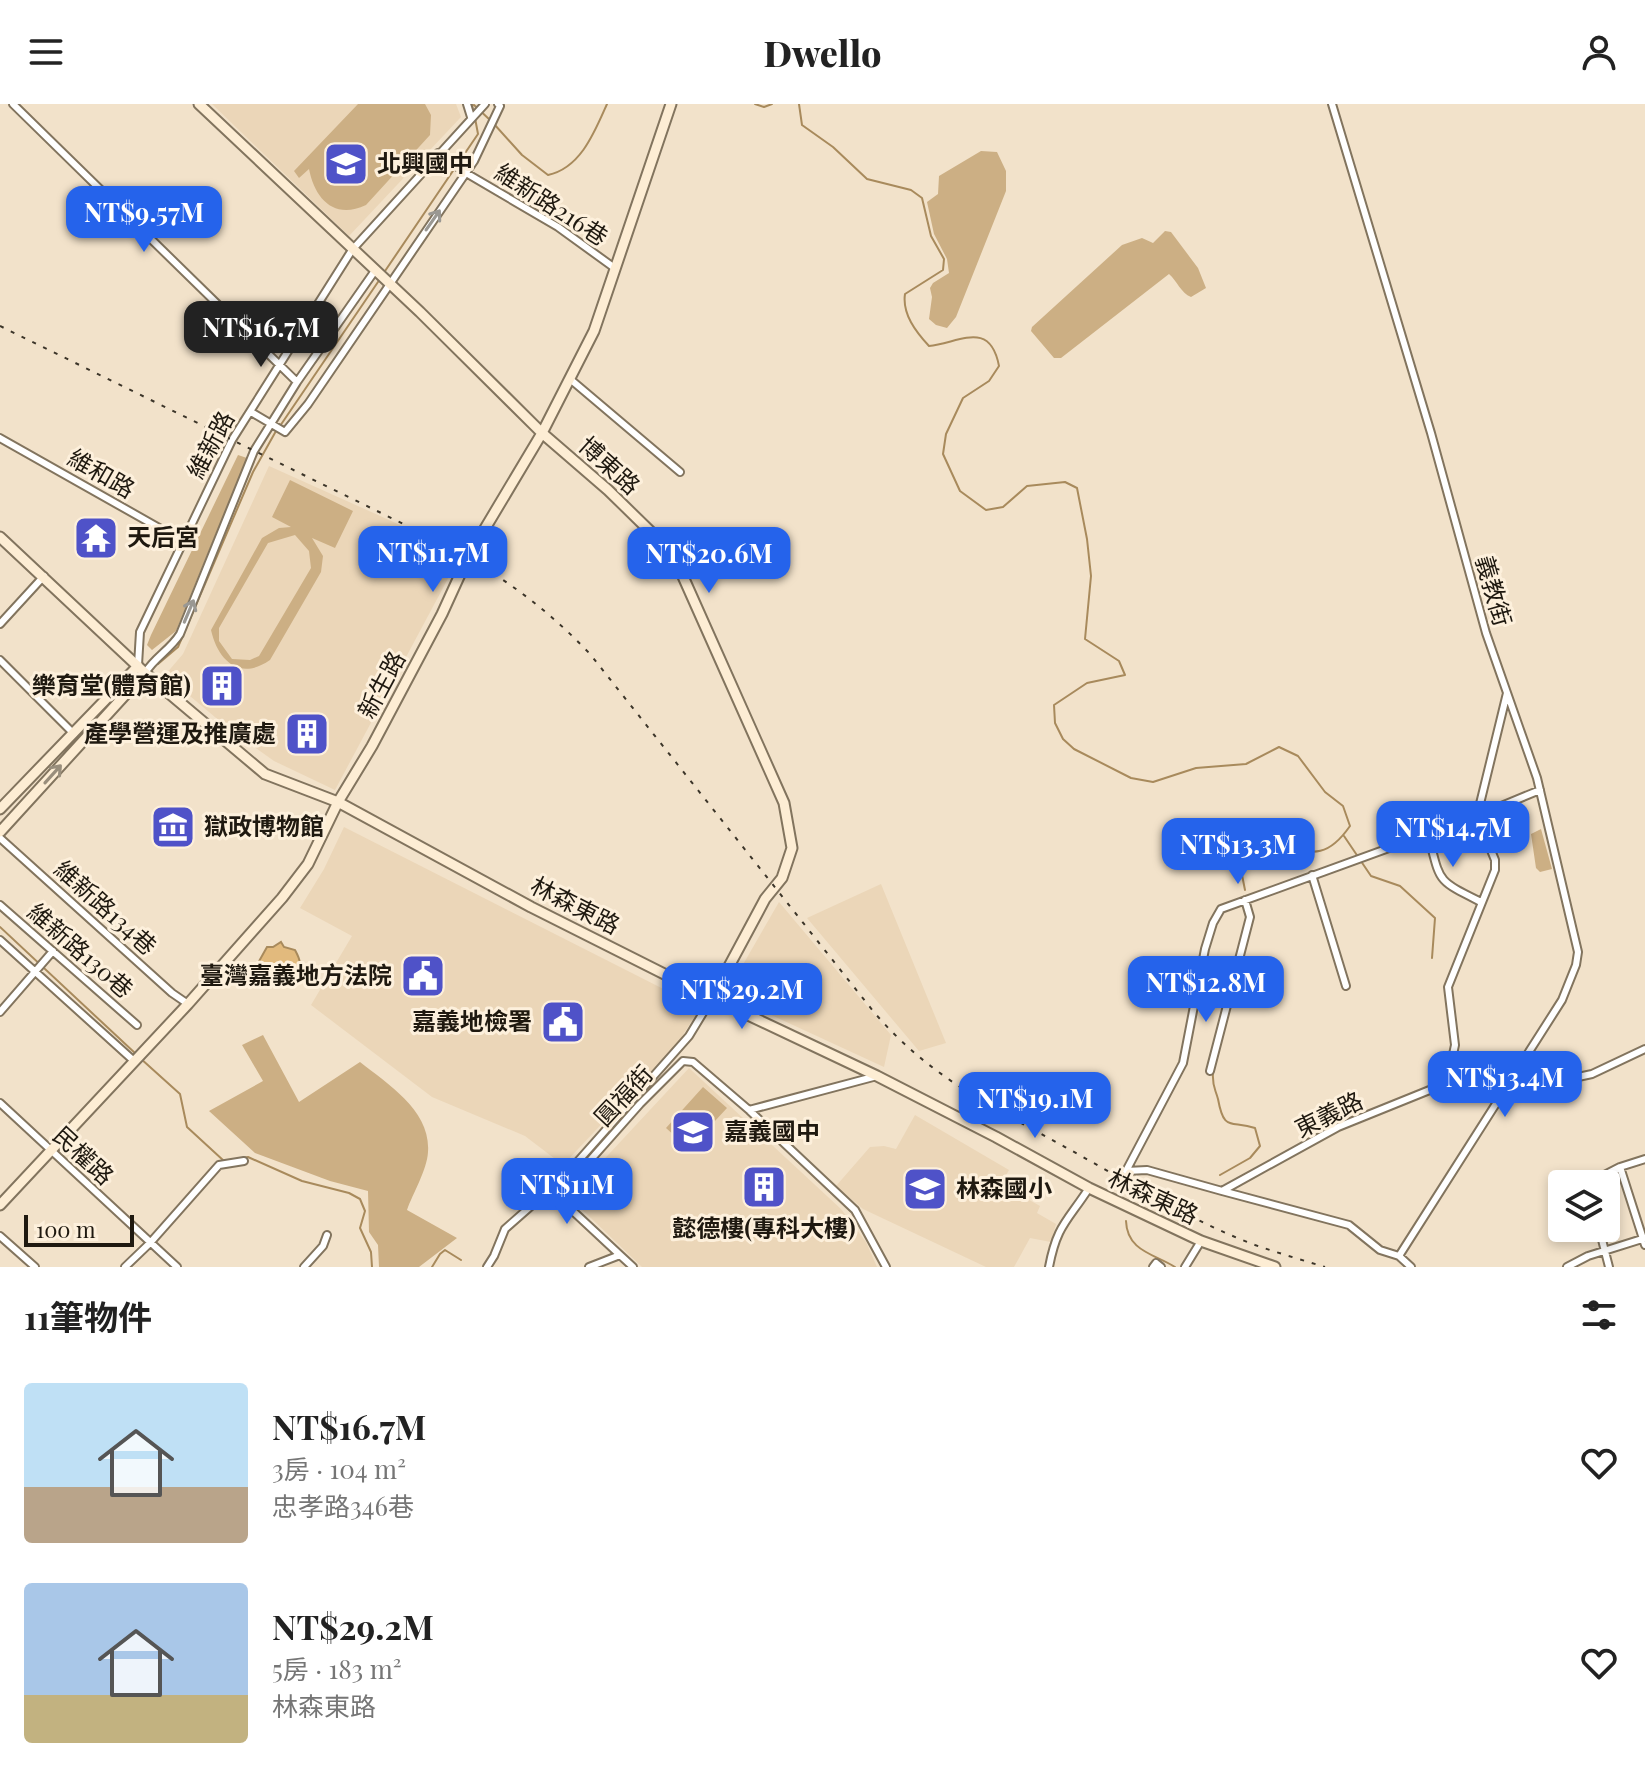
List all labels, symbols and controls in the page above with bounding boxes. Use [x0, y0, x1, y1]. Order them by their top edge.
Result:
text: Dwello [764, 28, 881, 76]
icon: menu [24, 30, 68, 74]
icon: person [1577, 30, 1621, 74]
school or university icon: 北興國中 [322, 140, 370, 188]
place label: 北興國中 [377, 146, 473, 178]
street label: 維新路216巷 [489, 155, 615, 252]
pin: NT$9.57M [61, 186, 227, 254]
text: NT$9.57M [84, 194, 204, 229]
one-way arrow [425, 210, 441, 232]
pin: NT$16.7M [178, 301, 344, 369]
text: NT$16.7M [202, 309, 320, 344]
street label: 維新路 [178, 405, 240, 483]
street label: 博東路 [573, 429, 648, 500]
street label: 維和路 [63, 440, 141, 504]
temple icon: 天后宮 [72, 514, 120, 562]
place label: 天后宮 [127, 520, 199, 552]
pin: NT$11.7M [350, 526, 516, 594]
pin: NT$20.6M [626, 527, 792, 595]
text: NT$11.7M [376, 534, 490, 569]
text: NT$20.6M [645, 535, 773, 570]
street label: 義教街 [1470, 551, 1520, 629]
one-way arrow [183, 599, 198, 624]
street label: 新生路 [349, 645, 411, 723]
building icon: 樂育堂(體育館) [198, 662, 246, 710]
place label: 樂育堂(體育館) [32, 668, 191, 700]
building icon: 產學營運及推廣處 [283, 710, 331, 758]
place label: 產學營運及推廣處 [84, 716, 276, 748]
one-way arrow [43, 764, 62, 784]
pin: NT$14.7M [1370, 801, 1536, 869]
museum icon: 獄政博物館 [149, 803, 197, 851]
place label: 獄政博物館 [204, 809, 324, 841]
text: NT$14.7M [1394, 809, 1512, 844]
pin: NT$13.3M [1155, 818, 1321, 886]
text: NT$13.3M [1180, 826, 1296, 861]
street label: 維新路134巷 [48, 852, 164, 961]
street label: 林森東路 [526, 868, 626, 940]
street label: 維新路130巷 [22, 895, 141, 1004]
public building icon: 臺灣嘉義地方法院 [399, 952, 447, 1000]
pin: NT$12.8M [1123, 956, 1289, 1024]
place label: 臺灣嘉義地方法院 [200, 958, 392, 990]
pin: NT$29.2M [659, 963, 825, 1031]
text: NT$12.8M [1146, 964, 1266, 999]
text: NT$29.2M [680, 971, 804, 1006]
public building icon: 嘉義地檢署 [539, 998, 587, 1046]
place label: 嘉義地檢署 [412, 1004, 532, 1036]
pin: NT$13.4M [1422, 1051, 1588, 1119]
street label: 圓福街 [586, 1057, 659, 1132]
text: NT$13.4M [1446, 1059, 1564, 1094]
pin: NT$19.1M [952, 1072, 1118, 1140]
text: NT$19.1M [977, 1080, 1093, 1115]
street label: 東義路 [1289, 1083, 1367, 1143]
school or university icon: 嘉義國中 [669, 1108, 717, 1156]
place label: 嘉義國中 [724, 1114, 820, 1146]
street label: 民權路 [47, 1118, 122, 1191]
pin: NT$11M [502, 1158, 632, 1226]
street label: 林森東路 [1104, 1160, 1204, 1230]
building icon: 懿德樓(專科大樓) [740, 1163, 788, 1211]
school or university icon: 林森國小 [901, 1165, 949, 1213]
text: NT$11M [519, 1166, 615, 1201]
map controls [1548, 1170, 1620, 1242]
button: layers [1548, 1170, 1620, 1242]
place label: 林森國小 [956, 1171, 1052, 1203]
scale bar [24, 1211, 134, 1247]
place label: 懿德樓(專科大樓) [672, 1211, 856, 1243]
text: 100 m [36, 1214, 96, 1244]
text: 11筆物件 [24, 1293, 152, 1339]
icon: filters [1577, 1293, 1621, 1337]
text: NT$16.7M [272, 1403, 426, 1449]
icon: home [88, 1415, 184, 1511]
icon: heart [1577, 1441, 1621, 1485]
text: 3房 · 104 m² [272, 1451, 406, 1486]
text: 忠孝路346巷 [272, 1488, 414, 1523]
text: NT$29.2M [272, 1603, 434, 1649]
icon: home [88, 1615, 184, 1711]
icon: heart [1577, 1641, 1621, 1685]
text: 5房 · 183 m² [272, 1651, 402, 1686]
text: 林森東路 [272, 1688, 376, 1723]

